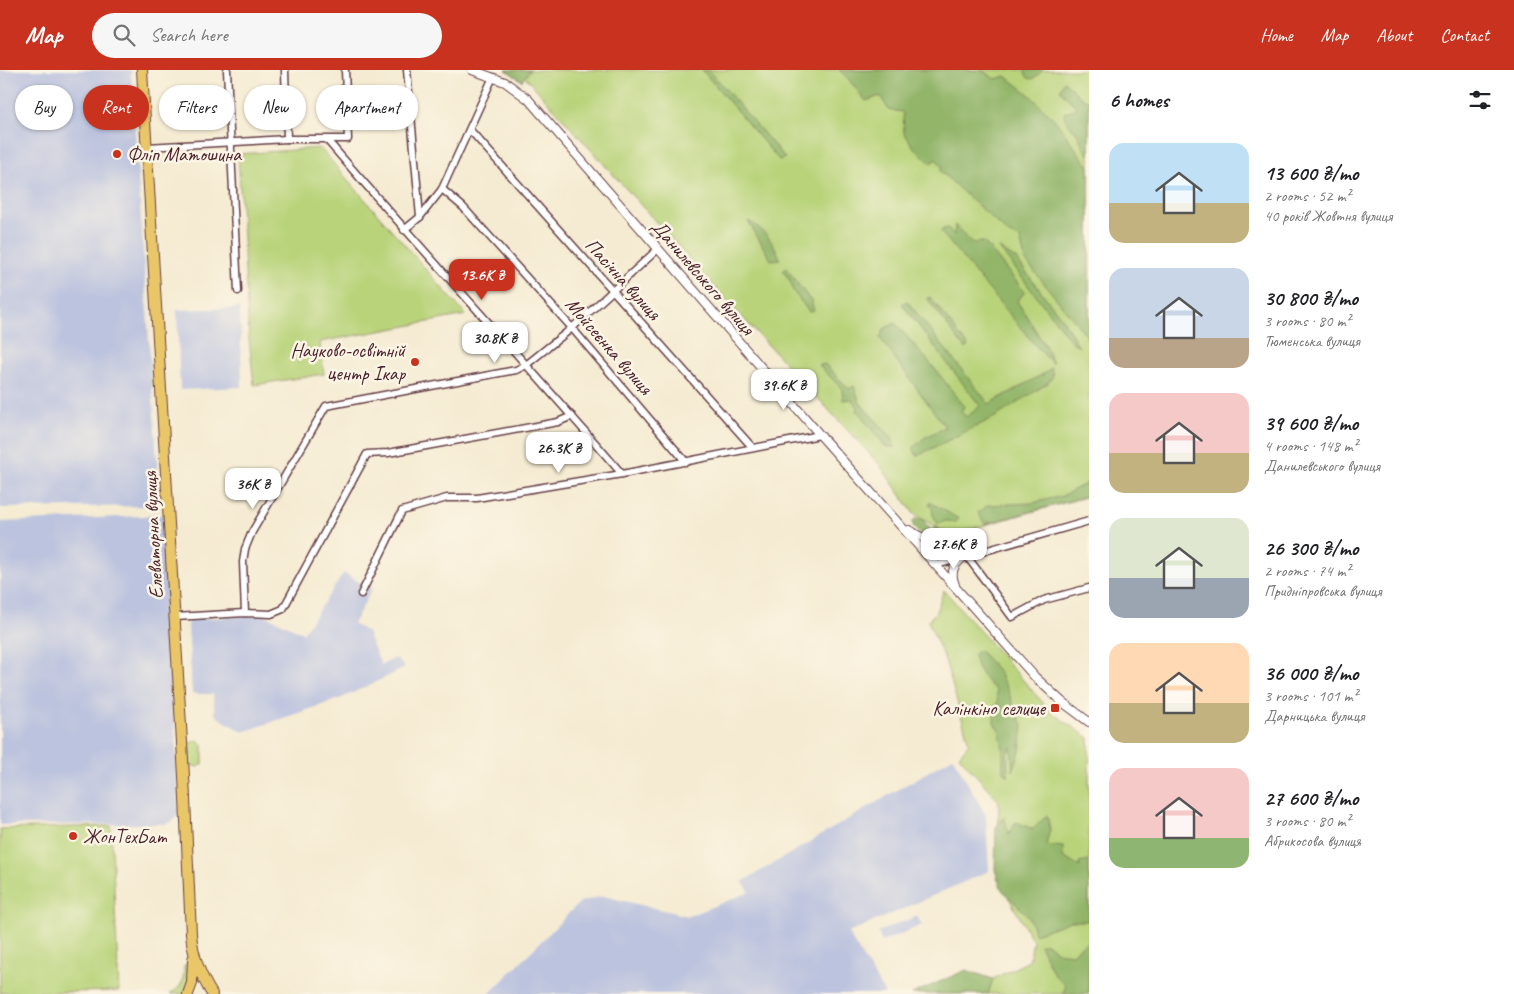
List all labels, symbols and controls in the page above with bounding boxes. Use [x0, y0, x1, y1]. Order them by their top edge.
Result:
search box [92, 13, 442, 58]
text: Map [25, 20, 62, 50]
icon: search [110, 21, 138, 49]
text: Search here [150, 23, 228, 47]
text: Home [1260, 24, 1293, 46]
text: Map [1321, 24, 1348, 46]
text: About [1376, 24, 1412, 46]
text: Contact [1440, 24, 1489, 46]
chip: Buy [15, 85, 73, 130]
chip: Rent [83, 85, 149, 130]
chip: Filters [159, 85, 234, 130]
chip: New [244, 85, 306, 130]
chip: Apartment [316, 85, 418, 130]
icon: filters [1466, 86, 1494, 114]
text: 6 homes [1109, 87, 1169, 113]
place label: Фліп Матошина [127, 142, 242, 167]
marker: Фліп Матошина [111, 148, 123, 160]
text: 13 600 ₴/mo [1264, 160, 1358, 186]
icon: home [1149, 163, 1209, 223]
text: 2 rooms · 52 m² [1264, 186, 1350, 206]
text: 40 років Жовтня вулиця [1264, 206, 1392, 226]
street label: Данилевського вулиця [646, 214, 761, 341]
street label: Пасічна вулиця [580, 233, 667, 326]
pin: 13.6K ₴ [436, 258, 528, 301]
text: 13.6K ₴ [460, 265, 504, 285]
text: 30 800 ₴/mo [1264, 285, 1358, 311]
icon: home [1149, 288, 1209, 348]
street label: Мойсеєнка вулиця [560, 292, 659, 400]
text: 3 rooms · 80 m² [1264, 311, 1350, 331]
pin: 30.8K ₴ [449, 322, 541, 364]
text: 30.8K ₴ [473, 328, 517, 348]
text: Тюменська вулиця [1264, 331, 1360, 351]
place label: Науково-освітній центр Ікар [290, 338, 407, 386]
marker: Науково-освітній центр Ікар [409, 356, 421, 368]
pin: 39.6K ₴ [738, 368, 830, 411]
text: 39.6K ₴ [762, 375, 806, 395]
text: 39 600 ₴/mo [1264, 410, 1358, 436]
icon: home [1149, 413, 1209, 473]
pin: 26.3K ₴ [513, 432, 605, 474]
text: 4 rooms · 148 m² [1264, 436, 1358, 456]
text: 26.3K ₴ [537, 438, 581, 458]
text: Данилевського вулиця [1264, 456, 1380, 476]
pin: 36K ₴ [218, 468, 288, 510]
street label: Елеваторна вулиця [137, 470, 169, 599]
text: 36K ₴ [236, 474, 270, 494]
pin: 27.6K ₴ [908, 528, 1000, 570]
text: 27.6K ₴ [932, 534, 976, 554]
text: 26 300 ₴/mo [1264, 535, 1358, 561]
icon: home [1149, 538, 1209, 598]
text: 2 rooms · 74 m² [1264, 561, 1350, 581]
text: Придніпровська вулиця [1264, 581, 1381, 601]
text: 36 000 ₴/mo [1264, 660, 1358, 686]
icon: home [1149, 663, 1209, 723]
text: 3 rooms · 101 m² [1264, 686, 1358, 706]
place label: Калінкіно селище [933, 696, 1046, 721]
marker: Калінкіно селище [1049, 702, 1061, 714]
text: Дарницька вулиця [1264, 706, 1365, 726]
text: 27 600 ₴/mo [1264, 785, 1358, 811]
icon: home [1149, 788, 1209, 848]
text: 3 rooms · 80 m² [1264, 811, 1350, 831]
place label: ЖонТехБат [83, 824, 168, 849]
marker: ЖонТехБат [67, 830, 79, 842]
text: Абрикосова вулиця [1264, 831, 1361, 851]

